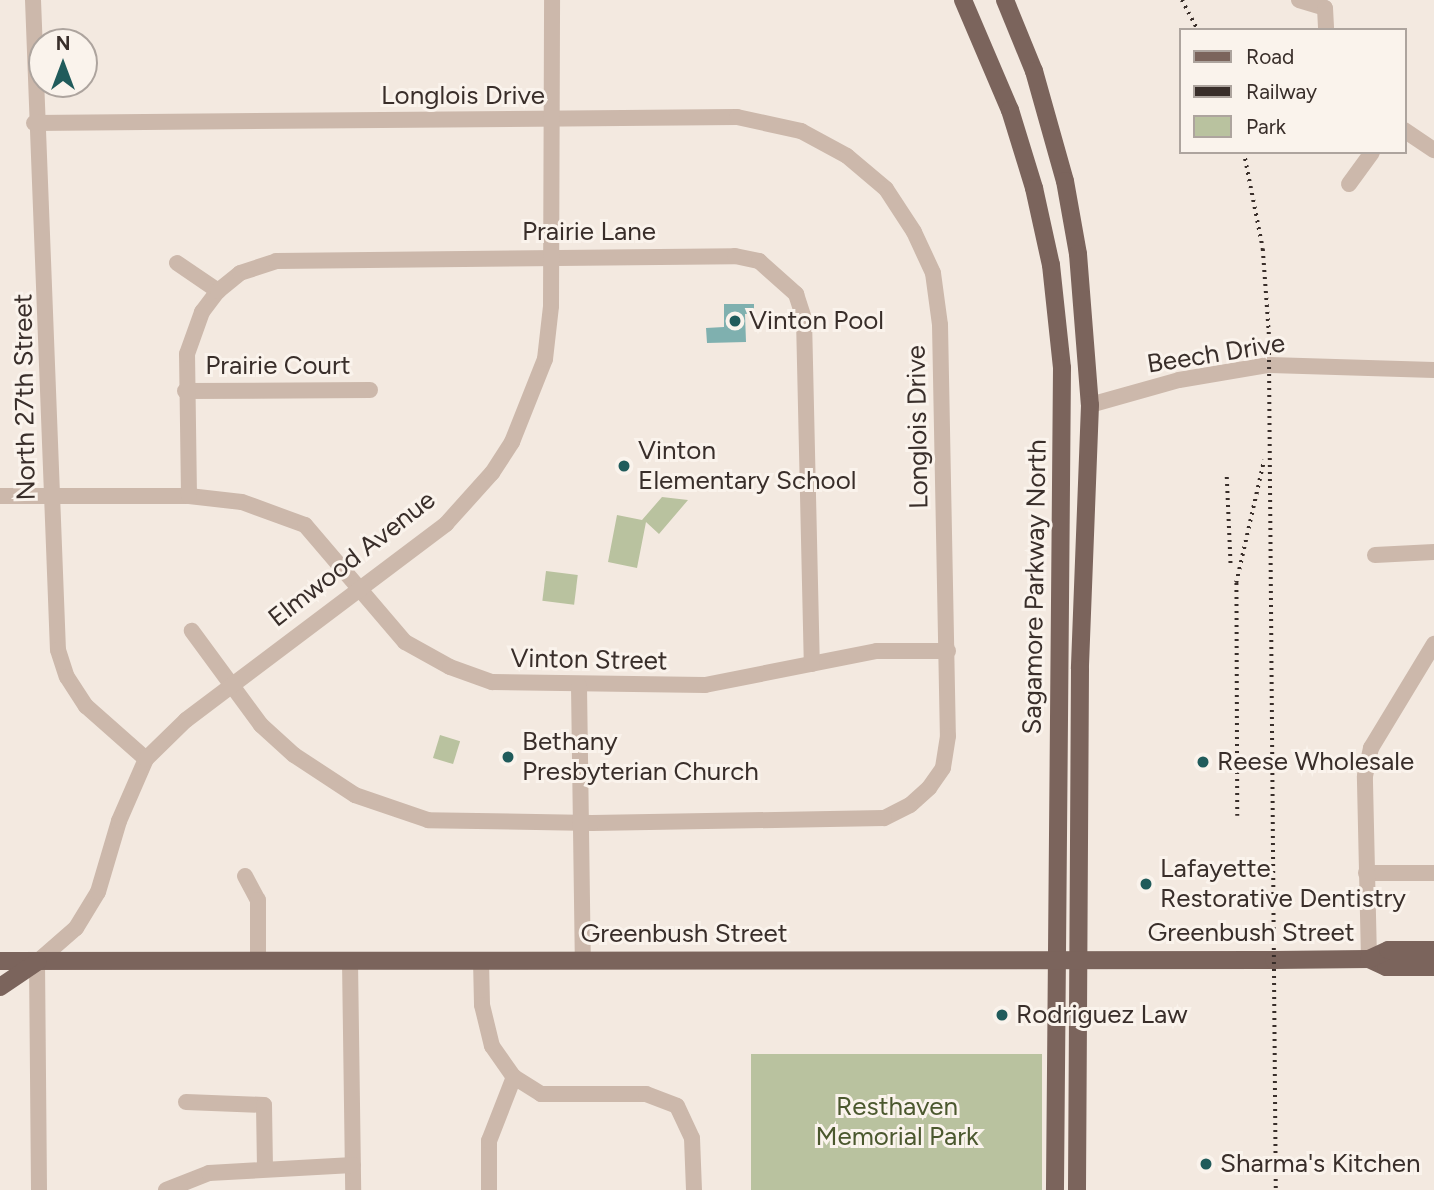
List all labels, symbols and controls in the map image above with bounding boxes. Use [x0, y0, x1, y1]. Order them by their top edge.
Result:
north arrow [28, 28, 98, 98]
legend [1178, 28, 1406, 154]
text: N [56, 32, 70, 55]
text: Road [1246, 44, 1294, 69]
text: Railway [1246, 79, 1317, 104]
street label: Longlois Drive [381, 80, 545, 112]
text: Park [1246, 114, 1286, 139]
street label: Prairie Lane [522, 216, 656, 248]
street label: North 27th Street [8, 293, 42, 501]
place label: Vinton Pool [749, 305, 884, 337]
marker: Vinton Pool [727, 313, 743, 329]
street label: Beech Drive [1145, 328, 1287, 380]
street label: Longlois Drive [901, 345, 935, 509]
street label: Prairie Court [205, 350, 351, 382]
place label: Vinton Elementary School [638, 435, 856, 496]
street label: Sagamore Parkway North [1017, 439, 1053, 735]
marker: Vinton Elementary School [616, 458, 632, 474]
street label: Elmwood Avenue [262, 484, 442, 634]
street label: Vinton Street [510, 643, 668, 677]
place label: Bethany Presbyterian Church [522, 726, 759, 788]
place label: Reese Wholesale [1217, 746, 1414, 778]
marker: Bethany Presbyterian Church [500, 749, 516, 765]
marker: Reese Wholesale [1195, 754, 1211, 770]
place label: Lafayette Restorative Dentistry [1160, 853, 1406, 914]
marker: Lafayette Restorative Dentistry [1138, 876, 1154, 892]
street label: Greenbush Street [1147, 917, 1355, 949]
street label: Greenbush Street [580, 918, 788, 950]
place label: Rodriguez Law [1016, 999, 1188, 1031]
marker: Rodriguez Law [994, 1007, 1010, 1023]
park label: Resthaven Memorial Park [815, 1091, 979, 1152]
place label: Sharma's Kitchen [1220, 1148, 1421, 1180]
marker: Sharma's Kitchen [1198, 1156, 1214, 1172]

